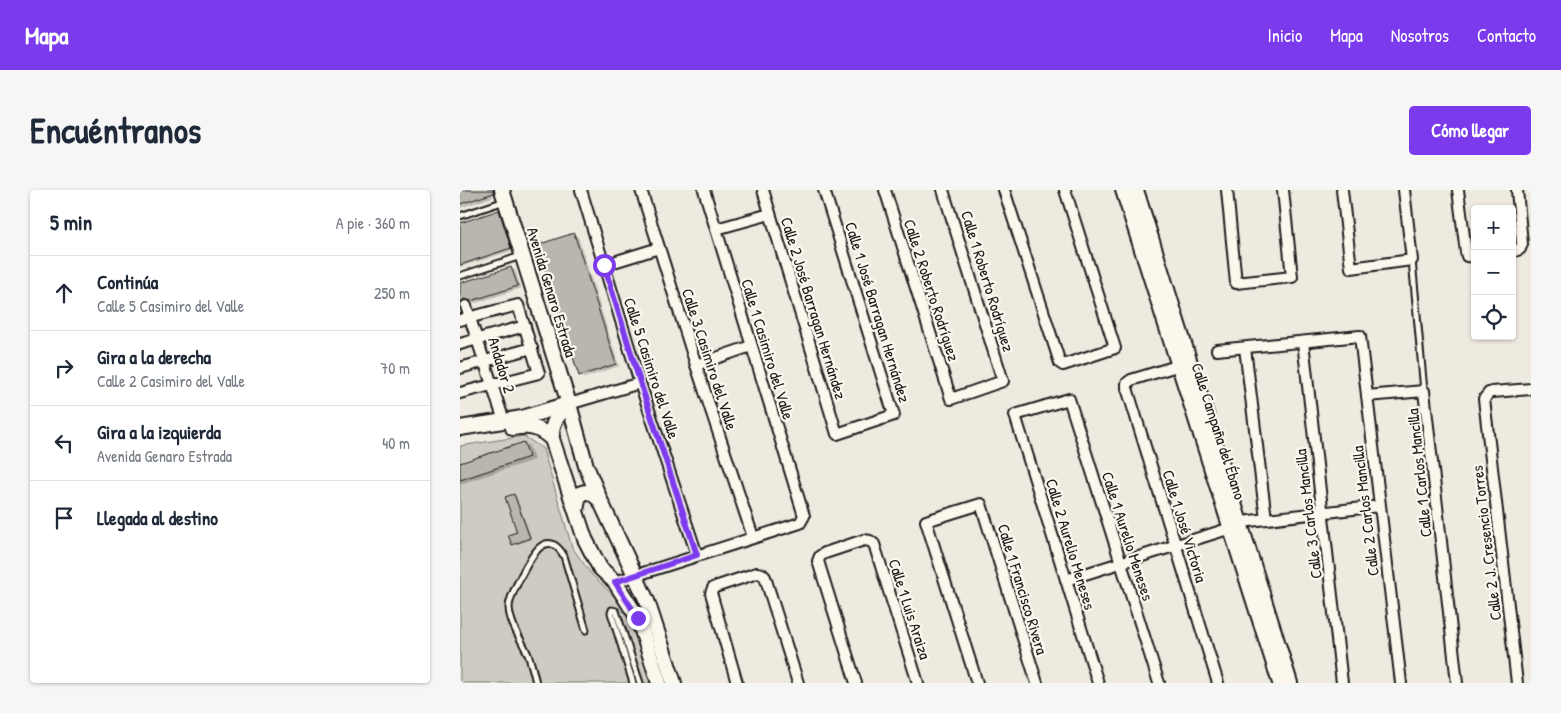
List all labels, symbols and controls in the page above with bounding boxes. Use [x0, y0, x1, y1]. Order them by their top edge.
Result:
text: Mapa [25, 19, 68, 51]
text: Inicio [1268, 23, 1302, 48]
text: Mapa [1330, 23, 1363, 48]
text: Nosotros [1391, 23, 1449, 48]
text: Contacto [1477, 23, 1536, 48]
button: Cómo llegar [1409, 106, 1531, 155]
text: Encuéntranos [30, 107, 201, 154]
map controls [1471, 205, 1516, 340]
button: + [1471, 205, 1516, 250]
text: 5 min [50, 208, 92, 237]
street label: Calle 1 Roberto Rodríguez [956, 208, 1020, 354]
text: A pie · 360 m [336, 212, 410, 234]
street label: Calle 2 José Barragan Hernández [776, 214, 852, 402]
street label: Calle 2 Roberto Rodríguez [899, 216, 965, 364]
street label: Calle 1 José Barragan Hernández [840, 219, 916, 405]
street label: Avenida Genaro Estrada [522, 224, 582, 360]
button: − [1471, 250, 1516, 295]
route start [593, 254, 616, 277]
text: Continúa [97, 269, 158, 295]
street label: Calle 1 Casimiro del Valle [736, 276, 800, 423]
icon: ahead [50, 279, 78, 307]
text: 250 m [374, 282, 410, 304]
street label: Calle 3 Casimiro del Valle [677, 285, 743, 433]
text: Calle 5 Casimiro del Valle [97, 295, 244, 317]
street label: Calle 5 Casimiro del Valle [619, 295, 685, 442]
button: locate [1471, 295, 1516, 340]
street label: Andador 2 [483, 334, 521, 396]
text: Gira a la derecha [97, 344, 211, 370]
icon: right [50, 354, 78, 382]
text: 70 m [380, 357, 410, 379]
street label: Calle Campaña del Ébano [1187, 360, 1252, 503]
text: Calle 2 Casimiro del Valle [97, 370, 245, 392]
street label: Calle 1 Carlos Mancilla [1401, 408, 1437, 538]
text: Gira a la izquierda [97, 419, 221, 445]
icon: left [50, 429, 78, 457]
text: 40 m [382, 432, 410, 454]
text: Avenida Genaro Estrada [97, 445, 232, 467]
street label: Calle 2 Carlos Mancilla [1346, 445, 1384, 577]
street label: Calle 3 Carlos Mancilla [1289, 448, 1327, 580]
street label: Calle 2 J. Cresencio Torres [1466, 464, 1506, 622]
street label: Calle 1 José Victoria [1157, 467, 1213, 585]
street label: Calle 1 Aurelio Meneses [1097, 469, 1159, 603]
street label: Calle 2 Aurelio Meneses [1041, 476, 1101, 612]
icon: arrive [50, 504, 78, 532]
text: Llegada al destino [97, 505, 218, 531]
street label: Calle 1 Francisco Rivera [993, 521, 1053, 657]
street label: Calle 1 Luis Araiza [883, 556, 937, 662]
route end [627, 607, 650, 630]

